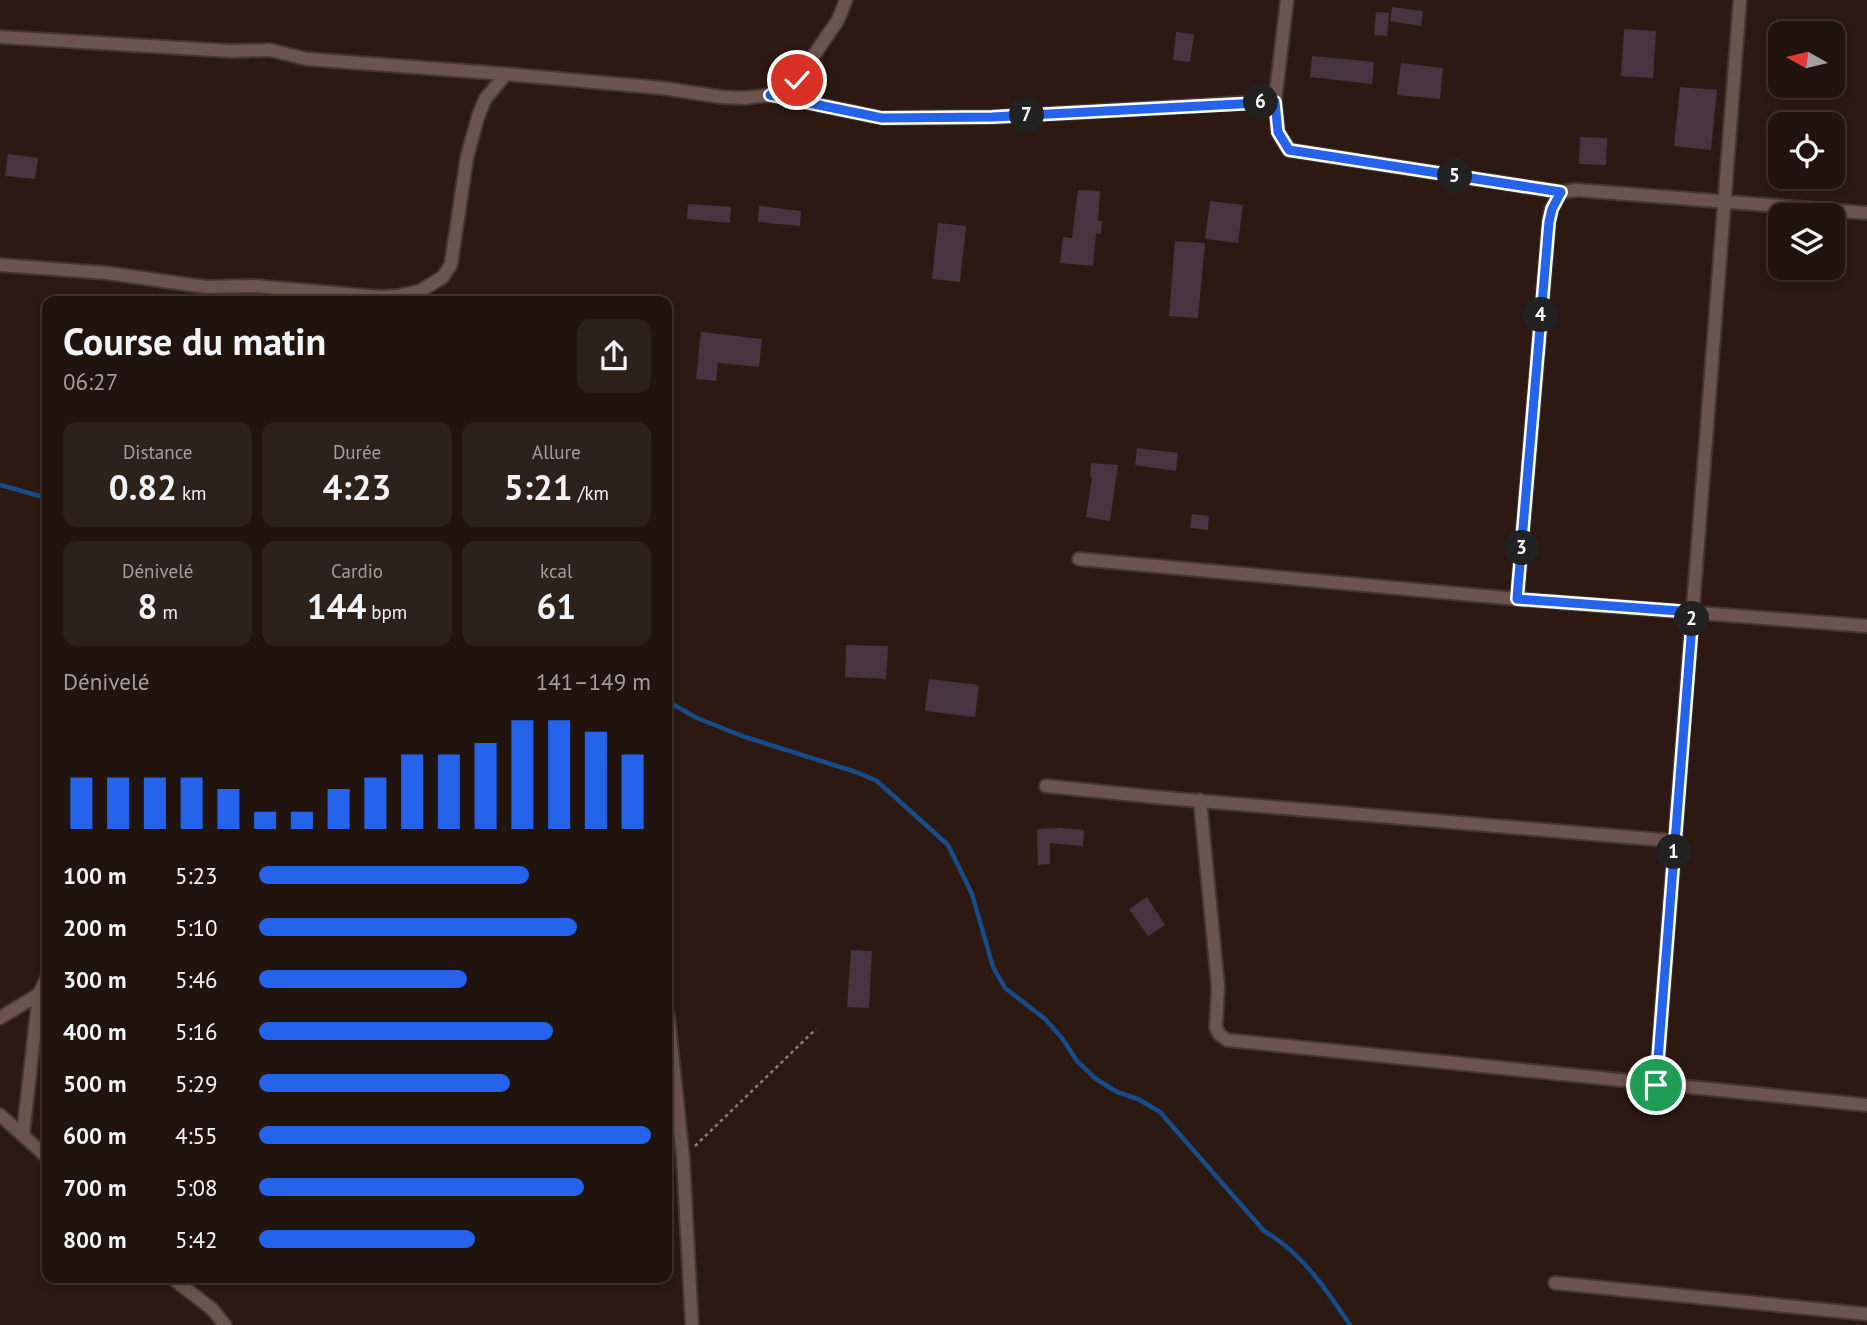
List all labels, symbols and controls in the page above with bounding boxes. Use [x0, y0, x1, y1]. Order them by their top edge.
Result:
north arrow [1768, 21, 1844, 98]
map controls [1768, 21, 1845, 280]
pin [767, 50, 827, 110]
icon: check [778, 61, 816, 99]
pin: 6 [1244, 84, 1278, 119]
text: 6 [1255, 89, 1266, 113]
pin: 7 [1010, 97, 1044, 132]
text: 7 [1021, 102, 1032, 126]
button: locate [1768, 112, 1845, 189]
pin: 5 [1438, 158, 1472, 194]
text: 5 [1449, 163, 1460, 187]
button: layers [1768, 203, 1845, 280]
pin: 4 [1524, 298, 1558, 332]
text: 4 [1535, 302, 1546, 326]
text: Course du matin [63, 316, 326, 365]
button: share [577, 319, 651, 393]
text: 06:27 [63, 367, 118, 396]
text: Distance [123, 440, 192, 464]
text: Durée [333, 440, 381, 464]
text: Allure [532, 440, 581, 464]
text: 0.82 [109, 464, 177, 510]
text: 4:23 [323, 464, 391, 510]
text: 5:21 [504, 464, 573, 510]
text: km [177, 481, 207, 505]
text: /km [573, 481, 609, 505]
pin: 3 [1504, 530, 1540, 566]
text: 3 [1516, 535, 1527, 559]
text: Dénivelé [122, 559, 193, 583]
text: Cardio [331, 559, 383, 583]
text: kcal [540, 559, 573, 583]
text: 8 [137, 583, 157, 629]
text: 144 [307, 583, 366, 629]
text: 61 [536, 583, 576, 629]
text: m [157, 600, 178, 624]
text: bpm [366, 600, 407, 624]
pin: 2 [1674, 602, 1710, 636]
text: 2 [1686, 606, 1697, 630]
text: Dénivelé [63, 667, 149, 696]
text: 141–149 m [536, 667, 651, 696]
pin: 1 [1656, 834, 1692, 870]
text: 1 [1668, 839, 1679, 863]
text: 100 m [63, 861, 126, 890]
text: 5:23 [175, 861, 218, 890]
text: 200 m [63, 913, 126, 942]
text: 5:10 [175, 913, 218, 942]
text: 300 m [63, 965, 126, 994]
text: 5:46 [175, 965, 218, 994]
text: 400 m [63, 1017, 126, 1046]
text: 5:16 [175, 1017, 218, 1046]
pin [1626, 1055, 1686, 1115]
icon: arrive [1637, 1066, 1675, 1104]
text: 500 m [63, 1069, 126, 1098]
text: 5:29 [175, 1069, 218, 1098]
text: 600 m [63, 1121, 126, 1150]
text: 4:55 [175, 1121, 218, 1150]
text: 700 m [63, 1173, 126, 1202]
text: 5:08 [175, 1173, 218, 1202]
text: 800 m [63, 1225, 126, 1254]
text: 5:42 [175, 1225, 218, 1254]

